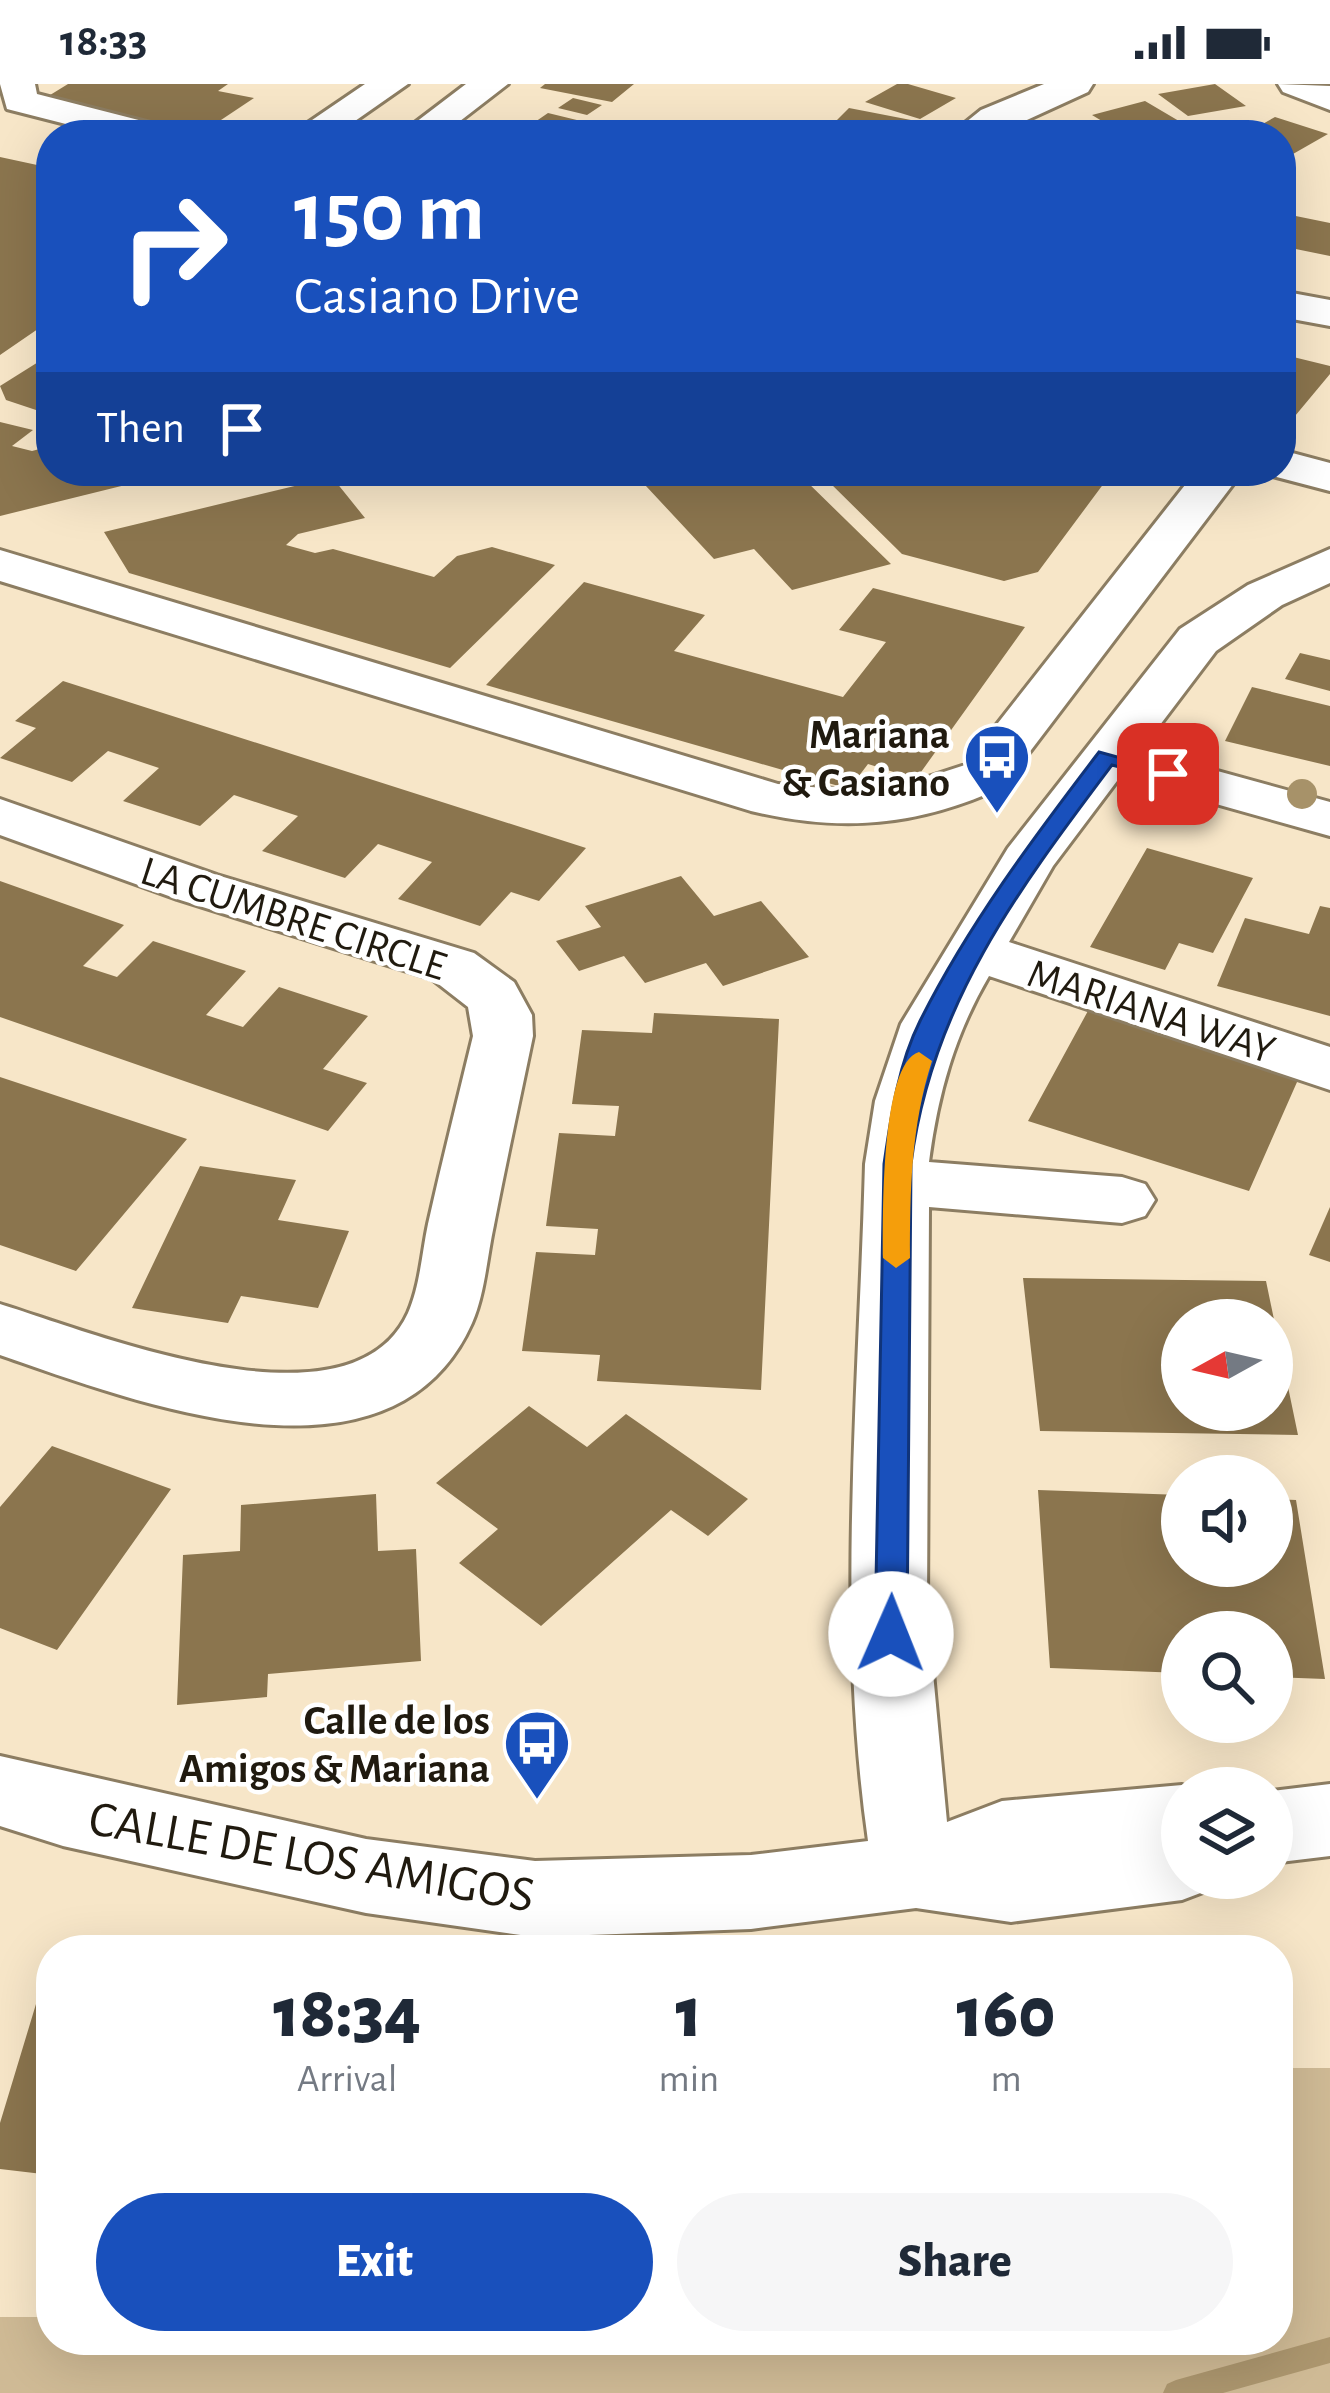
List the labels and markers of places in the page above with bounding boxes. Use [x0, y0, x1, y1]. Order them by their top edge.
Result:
place label: Mariana & Casiano [782, 714, 950, 804]
bus stop icon: Mariana & Casiano [962, 722, 1032, 816]
pin [1117, 723, 1219, 825]
place label: Calle de los Amigos & Mariana [179, 1700, 490, 1790]
bus stop icon: Calle de los Amigos & Mariana [502, 1708, 572, 1802]

